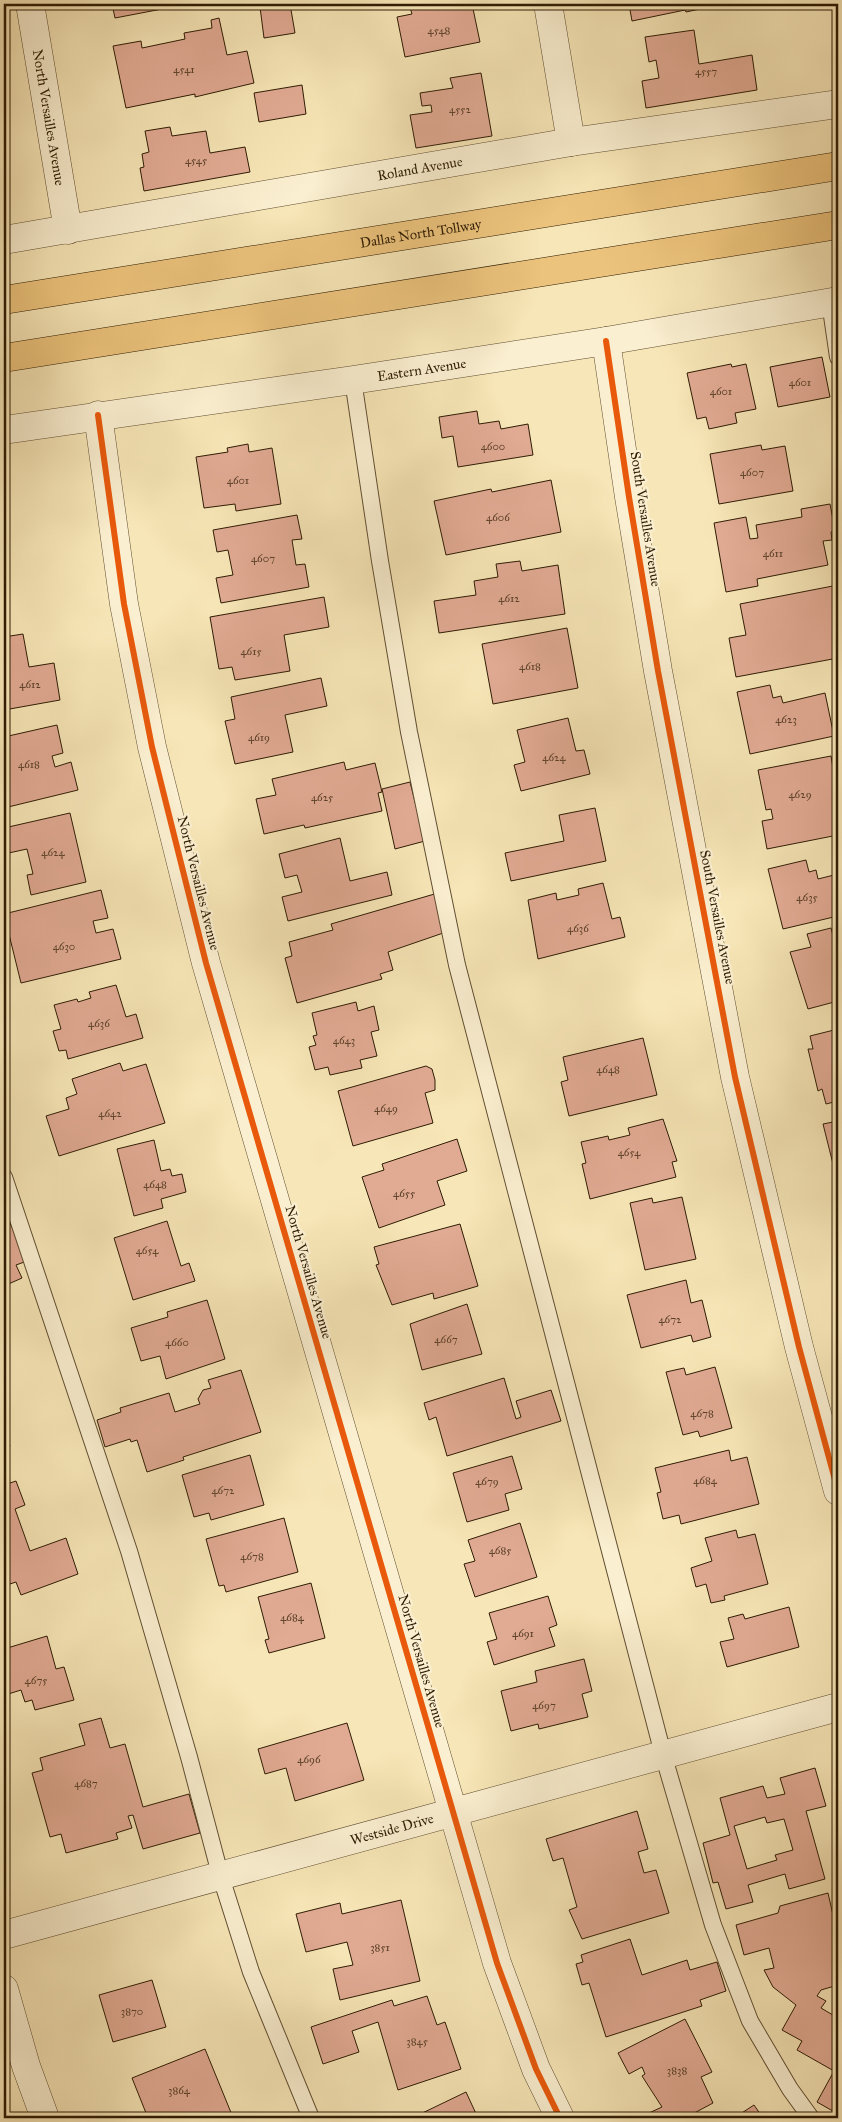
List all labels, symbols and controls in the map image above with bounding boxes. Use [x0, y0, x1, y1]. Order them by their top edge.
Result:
house number: 4548 [428, 24, 451, 37]
street label: North Versailles Avenue [29, 48, 68, 187]
house number: 4541 [173, 63, 195, 76]
house number: 4557 [695, 65, 717, 78]
house number: 4552 [449, 103, 471, 116]
street label: Roland Avenue [376, 153, 464, 184]
house number: 4545 [185, 154, 207, 167]
street label: Dallas North Tollway [359, 215, 483, 252]
street label: Eastern Avenue [376, 355, 468, 385]
house number: 4601 [789, 376, 811, 389]
house number: 4601 [710, 385, 732, 398]
house number: 4600 [481, 440, 505, 453]
street label: South Versailles Avenue [626, 450, 665, 588]
house number: 4607 [740, 466, 764, 479]
house number: 4601 [227, 474, 249, 487]
house number: 4606 [486, 511, 510, 524]
house number: 4611 [763, 547, 783, 560]
house number: 4607 [251, 552, 275, 565]
house number: 4612 [498, 592, 520, 605]
house number: 4615 [240, 645, 262, 658]
house number: 4618 [519, 660, 541, 673]
house number: 4612 [19, 678, 41, 691]
house number: 4623 [775, 713, 797, 726]
house number: 4619 [248, 731, 270, 744]
house number: 4624 [542, 751, 567, 764]
house number: 4618 [18, 758, 40, 771]
house number: 4629 [788, 788, 812, 801]
house number: 4625 [311, 791, 333, 804]
street label: North Versailles Avenue [174, 814, 223, 952]
house number: 4624 [41, 846, 66, 859]
street label: South Versailles Avenue [696, 848, 739, 986]
house number: 4635 [796, 891, 818, 904]
house number: 4636 [567, 922, 589, 935]
house number: 4630 [53, 940, 75, 953]
house number: 4636 [88, 1017, 110, 1030]
house number: 4643 [333, 1034, 355, 1047]
house number: 4648 [596, 1063, 620, 1076]
house number: 4649 [374, 1102, 398, 1115]
house number: 4642 [98, 1107, 122, 1120]
house number: 4654 [618, 1146, 641, 1159]
house number: 4648 [143, 1178, 167, 1191]
house number: 4655 [393, 1187, 415, 1200]
street label: North Versailles Avenue [281, 1203, 336, 1341]
house number: 4654 [136, 1244, 159, 1257]
house number: 4672 [658, 1313, 682, 1326]
house number: 4667 [434, 1333, 458, 1346]
house number: 4660 [165, 1336, 189, 1349]
house number: 4678 [690, 1407, 714, 1420]
house number: 4684 [693, 1474, 718, 1487]
house number: 4679 [475, 1475, 499, 1488]
house number: 4672 [211, 1484, 235, 1497]
house number: 4685 [489, 1544, 511, 1557]
house number: 4678 [240, 1550, 264, 1563]
street label: North Versailles Avenue [394, 1592, 449, 1730]
house number: 4684 [280, 1611, 305, 1624]
house number: 4691 [512, 1627, 534, 1640]
house number: 4675 [25, 1674, 47, 1687]
house number: 4697 [532, 1699, 556, 1712]
house number: 4696 [297, 1753, 321, 1766]
house number: 4687 [74, 1777, 98, 1790]
street label: Westside Drive [348, 1810, 436, 1849]
house number: 3851 [370, 1941, 390, 1954]
house number: 3870 [121, 2005, 143, 2018]
house number: 3845 [406, 2035, 428, 2048]
house number: 3838 [667, 2064, 687, 2077]
house number: 3864 [168, 2084, 191, 2097]

